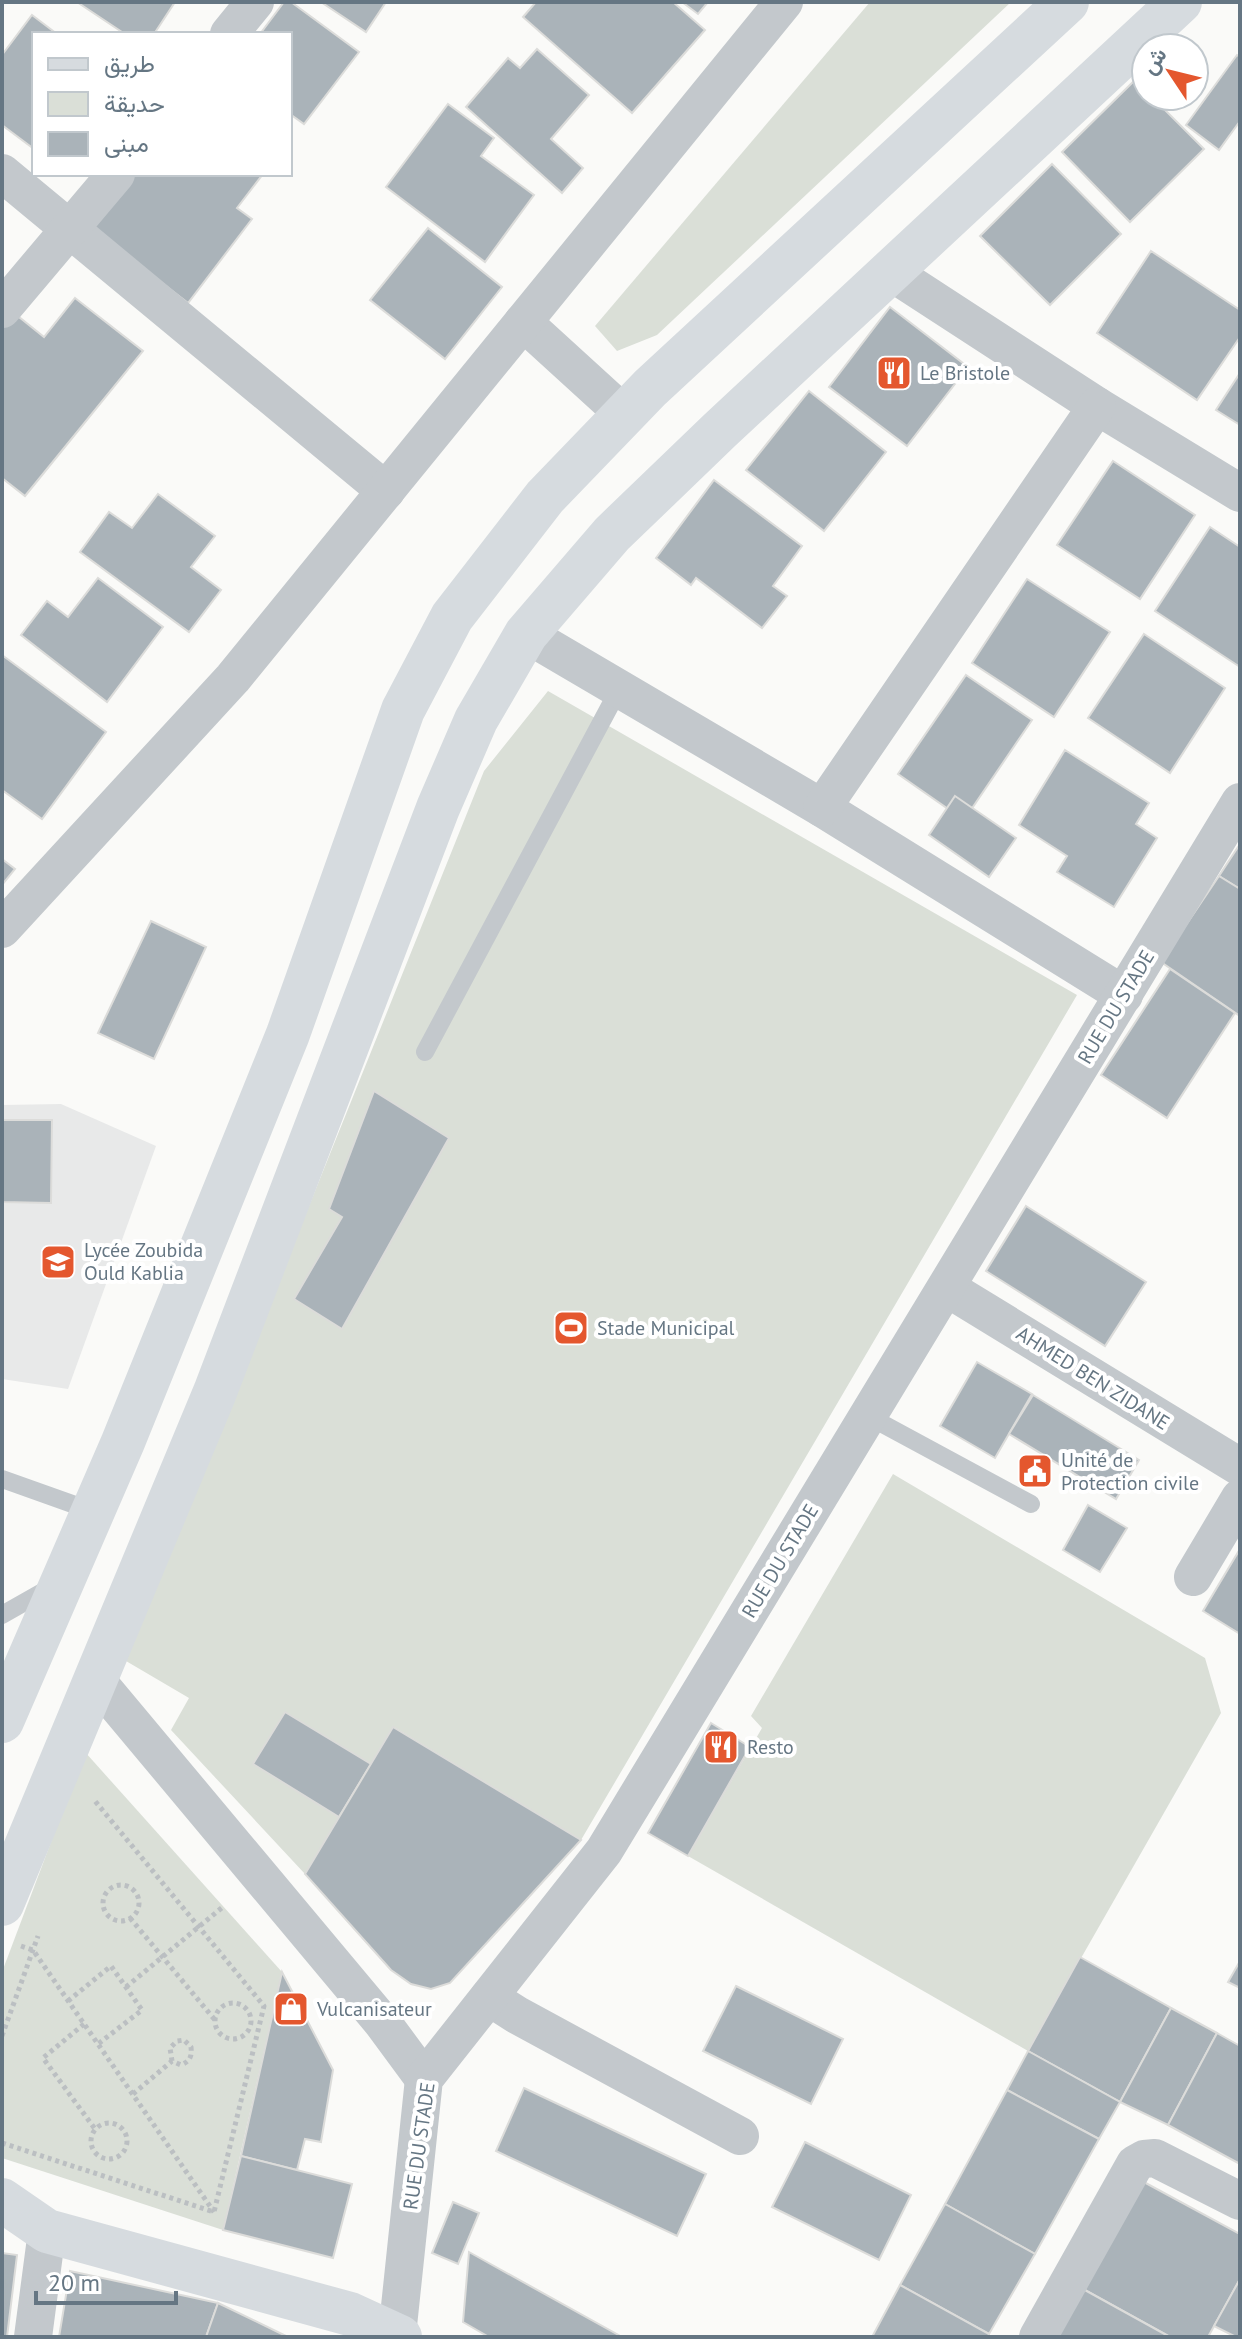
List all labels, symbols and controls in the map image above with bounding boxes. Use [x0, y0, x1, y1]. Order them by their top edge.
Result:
legend [32, 32, 292, 176]
north arrow [1130, 32, 1210, 112]
text: ش [1135, 42, 1173, 79]
text: طريق [104, 48, 155, 79]
text: حديقة [104, 88, 165, 119]
text: مبنى [104, 128, 149, 159]
restaurant icon: Le Bristole [875, 354, 913, 392]
place label: Le Bristole [920, 360, 1010, 386]
street label: RUE DU STADE [1072, 945, 1160, 1069]
place label: Lycée Zoubida Ould Kablia [84, 1237, 203, 1286]
school or university icon: Lycée Zoubida Ould Kablia [39, 1243, 77, 1281]
sports icon: Stade Municipal [552, 1309, 590, 1347]
place label: Stade Municipal [597, 1315, 735, 1341]
street label: AHMED BEN ZIDANE [1011, 1320, 1175, 1436]
place label: Unité de Protection civile [1061, 1447, 1199, 1496]
public building icon: Unité de Protection civile [1016, 1452, 1054, 1490]
street label: RUE DU STADE [736, 1499, 824, 1623]
restaurant icon: Resto [702, 1728, 740, 1766]
place label: Resto [747, 1734, 794, 1760]
shop icon: Vulcanisateur [272, 1990, 310, 2028]
place label: Vulcanisateur [316, 1996, 432, 2022]
street label: RUE DU STADE [397, 2081, 441, 2211]
scale bar [36, 2255, 176, 2305]
text: 20 m [48, 2267, 100, 2298]

